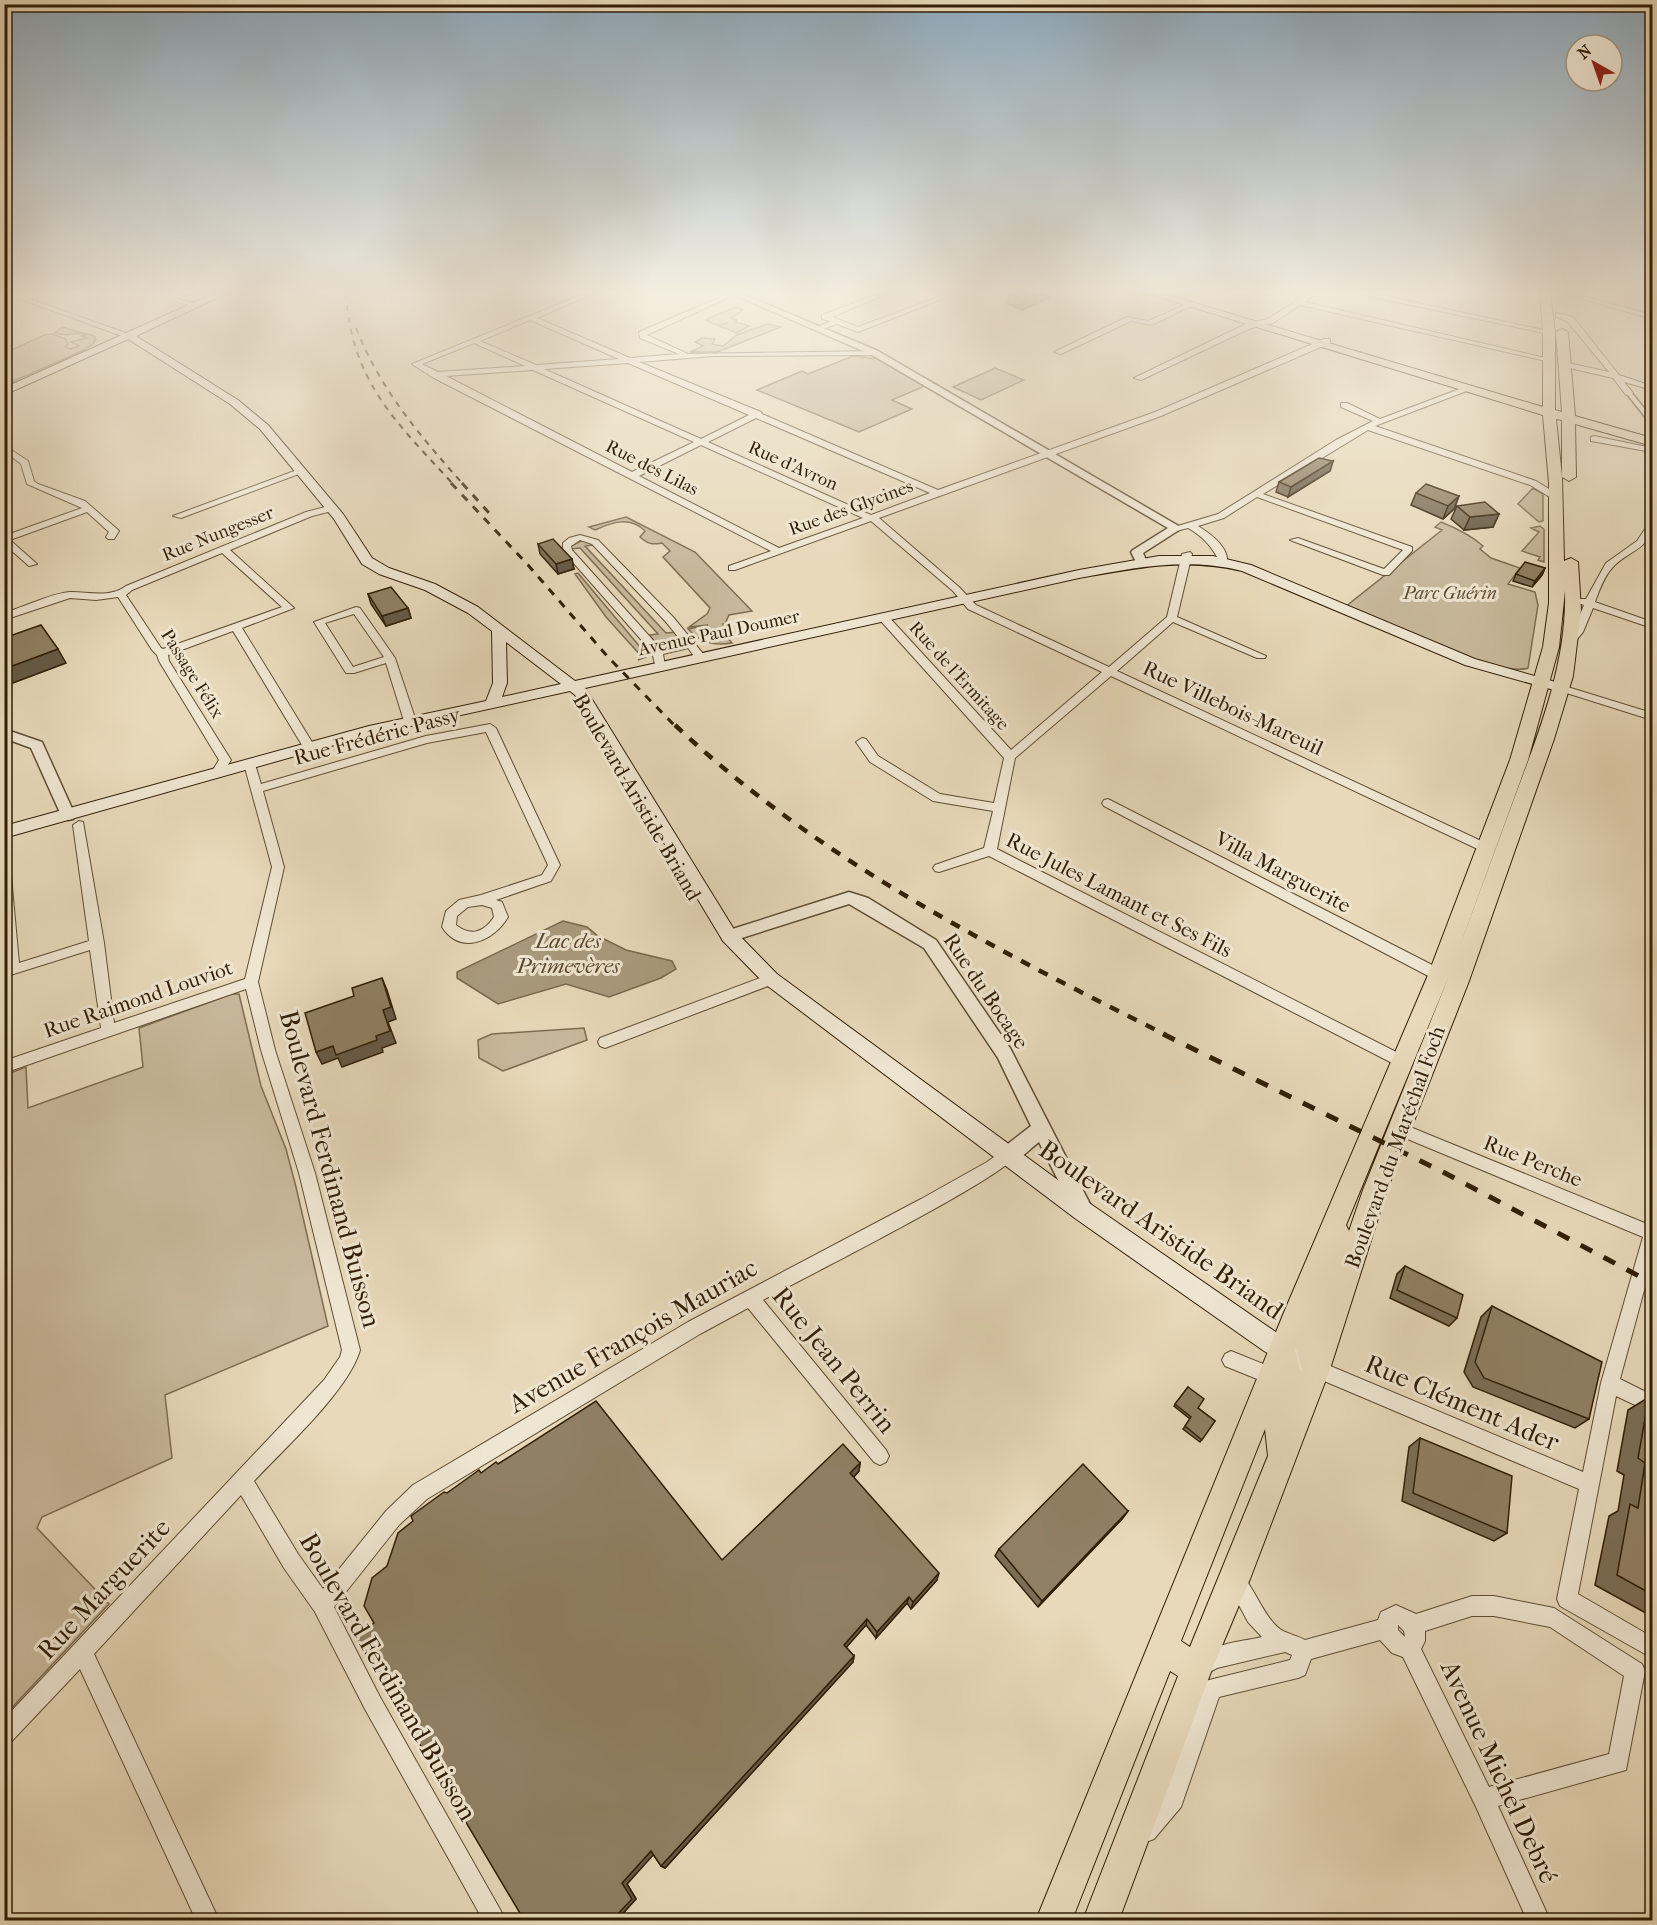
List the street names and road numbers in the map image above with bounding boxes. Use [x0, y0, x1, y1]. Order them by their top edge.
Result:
street label: Rue des Lilas [602, 436, 702, 500]
street label: Rue d'Avron [745, 437, 842, 495]
street label: Rue des Glycines [786, 476, 916, 540]
street label: Rue Nungesser [159, 502, 277, 566]
street label: Avenue Paul Doumer [635, 606, 802, 661]
street label: Rue de l'Ermitage [905, 617, 1013, 735]
street label: Passage Félix [156, 626, 228, 723]
street label: Rue Villebois-Mareuil [1139, 656, 1327, 760]
street label: Boulevard Aristide Briand [568, 689, 706, 905]
street label: Rue Frédéric Passy [291, 702, 464, 770]
street label: Villa Marguerite [1210, 826, 1355, 918]
street label: Rue Jules Lamant et Ses Fils [1002, 828, 1236, 963]
street label: Rue du Bocage [939, 929, 1033, 1053]
street label: Rue Raimond Louviot [40, 955, 236, 1043]
street label: Boulevard Ferdinand Buisson [273, 1007, 387, 1331]
street label: Boulevard du Maréchal Foch [1340, 1022, 1450, 1271]
street label: Rue Perche [1480, 1130, 1586, 1192]
street label: Boulevard Aristide Briand [1033, 1134, 1290, 1327]
street label: Avenue François Mauriac [503, 1252, 763, 1420]
street label: Rue Jean Perrin [766, 1281, 902, 1439]
street label: Rue Clément Ader [1360, 1348, 1564, 1458]
street label: Rue Marguerite [31, 1512, 177, 1666]
street label: Boulevard Ferdinand Buisson [293, 1528, 483, 1826]
street label: Avenue Michel Debré [1433, 1655, 1564, 1888]

